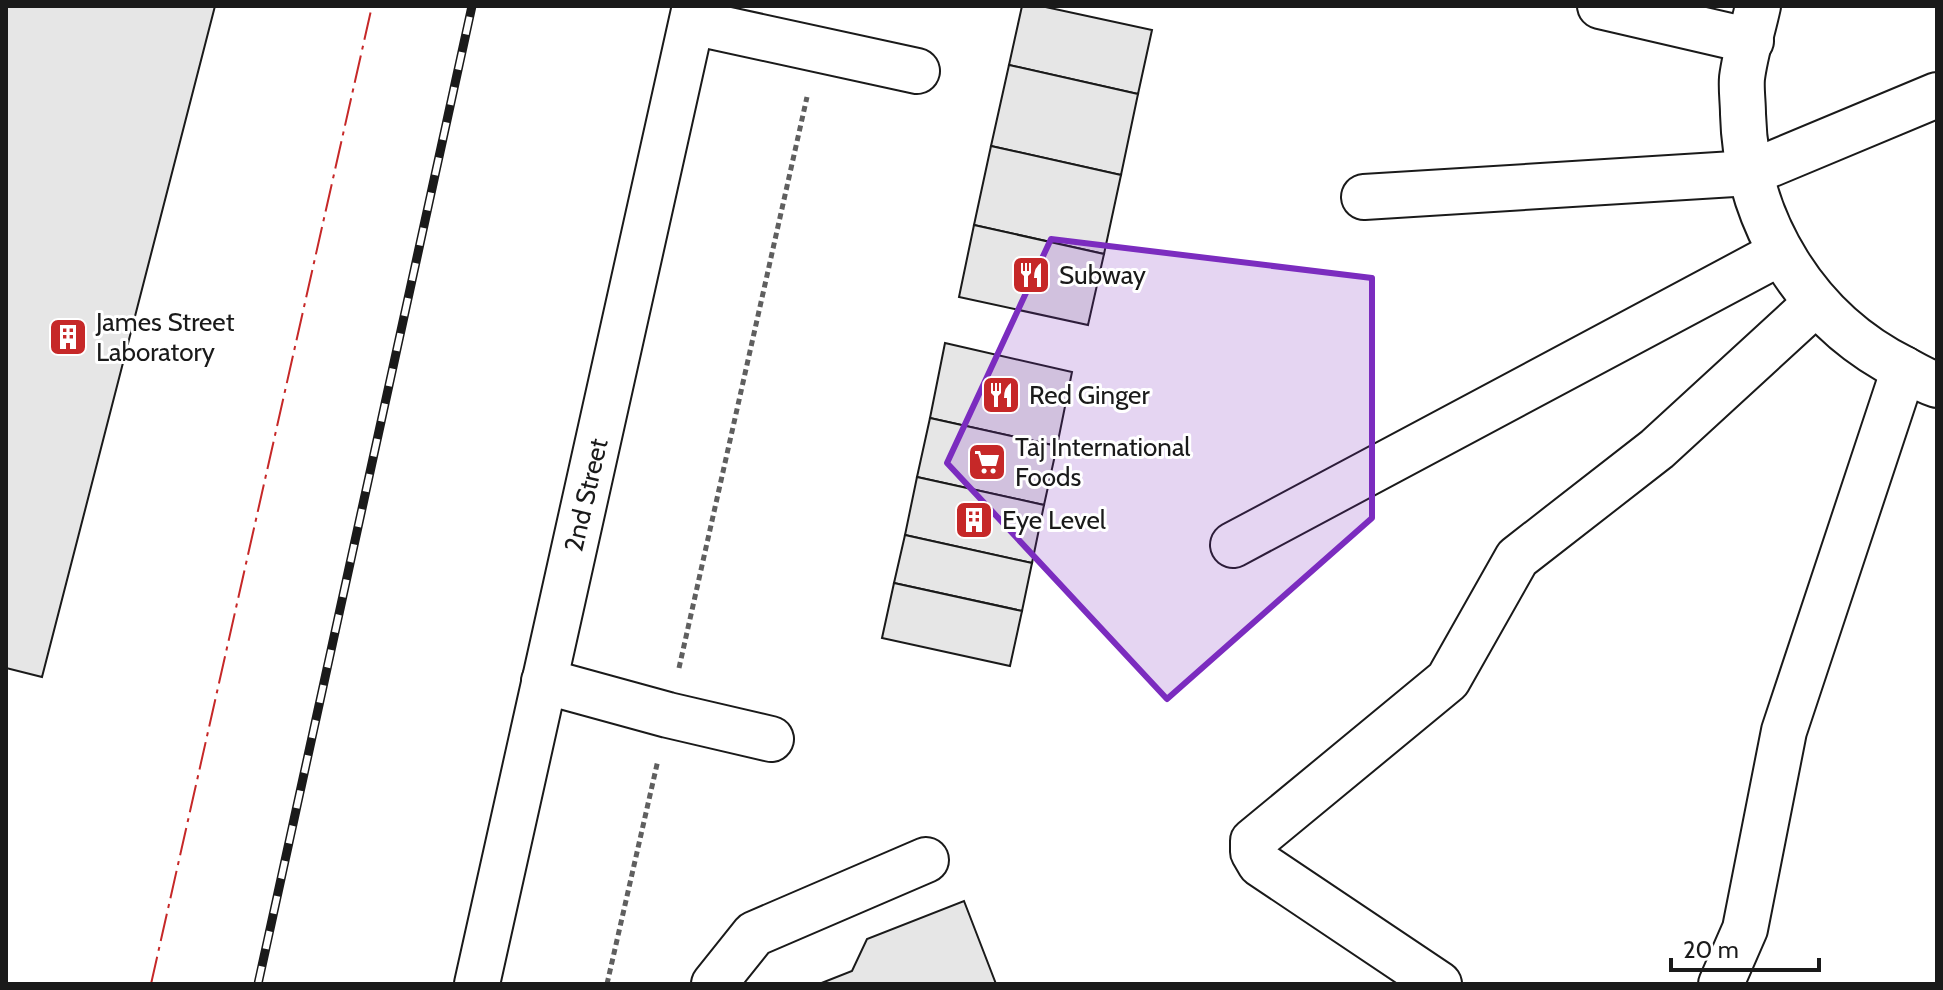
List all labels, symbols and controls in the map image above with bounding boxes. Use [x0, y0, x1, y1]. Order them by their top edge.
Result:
restaurant icon: Subway [1010, 254, 1052, 296]
place label: Subway [1059, 259, 1146, 291]
place label: James Street Laboratory [95, 306, 235, 368]
building icon: James Street Laboratory [47, 316, 89, 358]
restaurant icon: Red Ginger [980, 374, 1022, 416]
place label: Red Ginger [1029, 379, 1150, 411]
place label: Taj International Foods [1015, 431, 1191, 493]
street label: 2nd Street [557, 435, 615, 555]
supermarket icon: Taj International Foods [966, 441, 1008, 483]
building icon: Eye Level [953, 499, 995, 541]
place label: Eye Level [1002, 504, 1106, 536]
scale bar [1671, 922, 1819, 972]
text: 20 m [1683, 935, 1739, 964]

